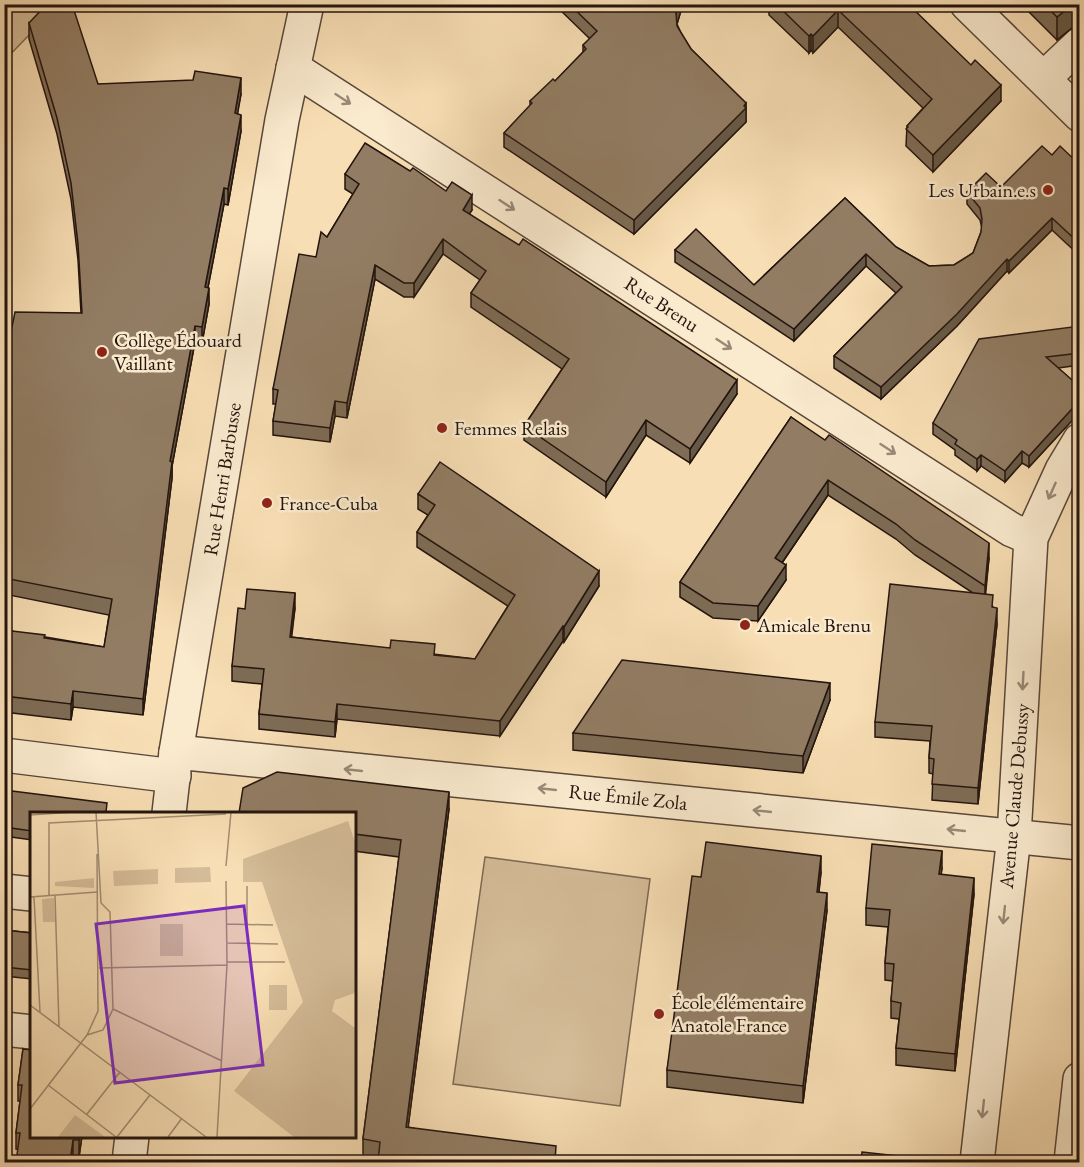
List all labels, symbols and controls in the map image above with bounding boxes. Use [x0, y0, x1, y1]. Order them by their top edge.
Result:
one-way arrow [334, 93, 350, 105]
place label: Les Urbain.e.s [928, 177, 1036, 203]
marker: Les Urbain.e.s [1041, 183, 1055, 197]
one-way arrow [498, 198, 515, 211]
street label: Rue Brenu [620, 270, 705, 338]
place label: Collège Édouard Vaillant [114, 327, 243, 376]
one-way arrow [715, 338, 732, 350]
marker: Collège Édouard Vaillant [95, 345, 109, 359]
street label: Rue Henri Barbusse [197, 400, 247, 557]
place label: Femmes Relais [454, 415, 567, 441]
marker: Femmes Relais [435, 421, 449, 435]
one-way arrow [879, 444, 896, 456]
one-way arrow [1046, 482, 1057, 500]
place label: France-Cuba [279, 490, 378, 516]
marker: France-Cuba [260, 496, 274, 510]
place label: Amicale Brenu [756, 612, 871, 638]
marker: Amicale Brenu [738, 618, 752, 632]
one-way arrow [1017, 671, 1028, 691]
street label: Avenue Claude Debussy [993, 702, 1035, 891]
one-way arrow [344, 764, 363, 775]
street label: Rue Émile Zola [567, 778, 689, 816]
one-way arrow [538, 783, 558, 794]
one-way arrow [753, 805, 772, 816]
inset map [30, 812, 356, 1137]
one-way arrow [947, 824, 966, 835]
one-way arrow [998, 905, 1009, 924]
place label: École élémentaire Anatole France [670, 989, 804, 1038]
marker: École élémentaire Anatole France [652, 1007, 666, 1021]
one-way arrow [977, 1098, 988, 1118]

